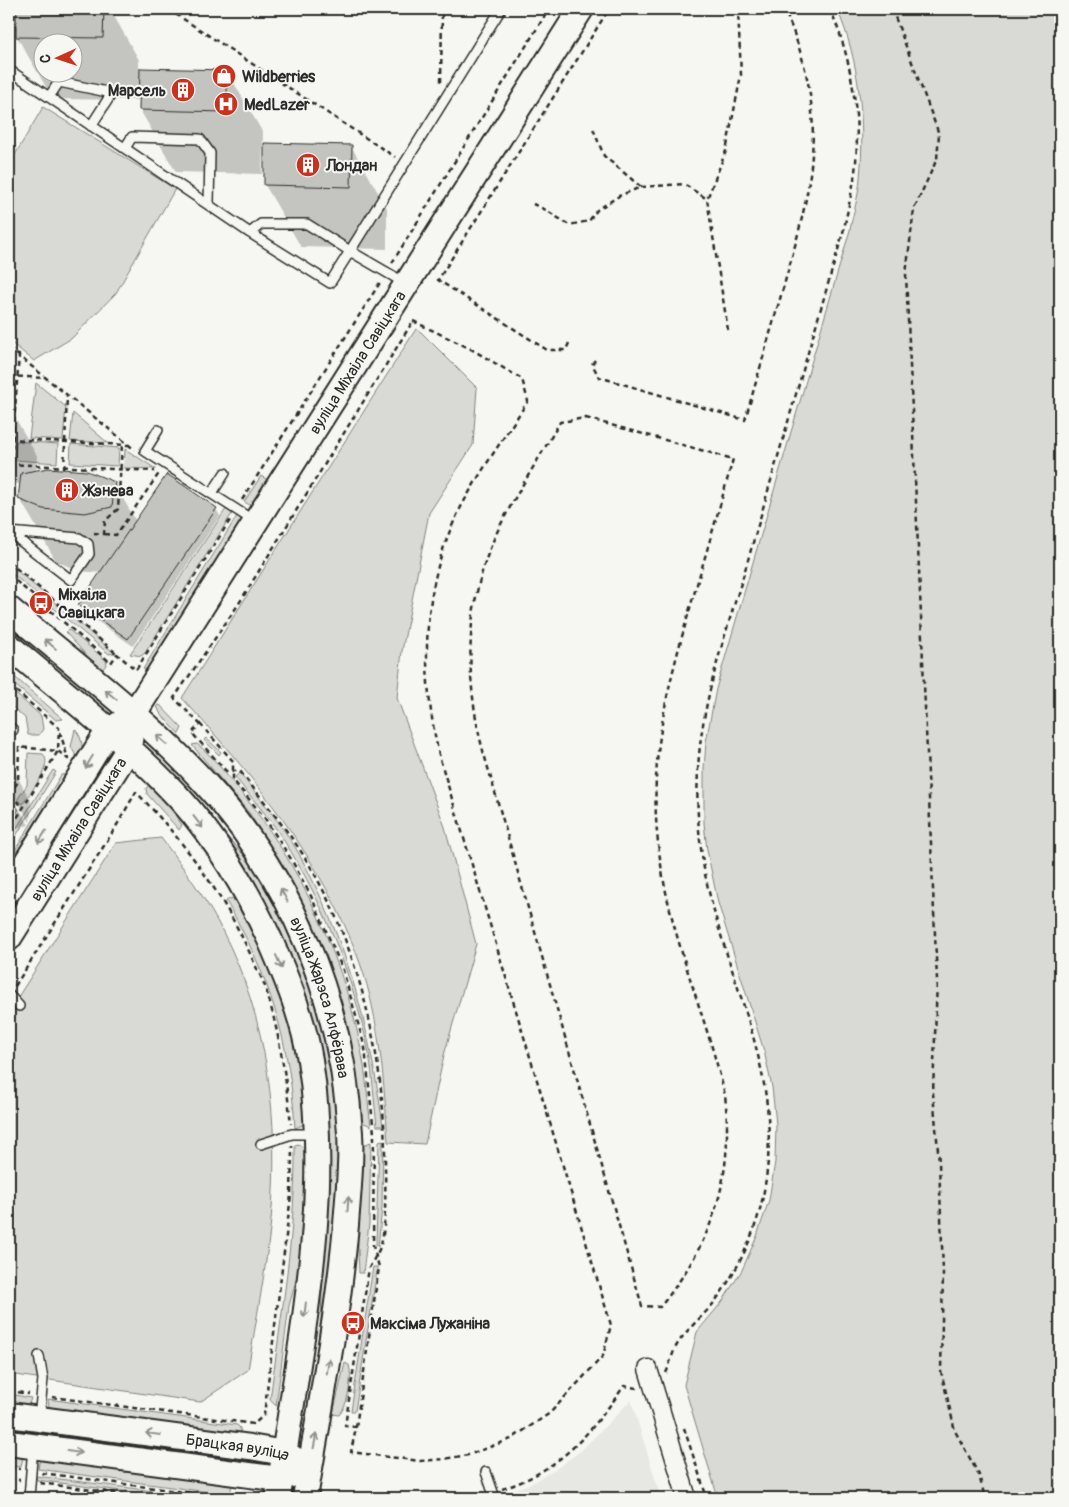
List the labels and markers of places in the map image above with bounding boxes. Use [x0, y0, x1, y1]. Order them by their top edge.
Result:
shop icon: Wildberries [211, 63, 237, 89]
place label: Wildberries [242, 67, 316, 87]
building icon: Марсель [170, 77, 196, 103]
place label: Марсель [108, 81, 166, 101]
hospital icon: MedLazer [213, 91, 239, 117]
place label: MedLazer [244, 95, 310, 115]
building icon: Лондан [295, 152, 321, 178]
place label: Лондан [325, 156, 377, 176]
building icon: Жэнева [54, 477, 80, 503]
place label: Жэнева [81, 481, 134, 501]
place label: Міхаіла Савіцкага [58, 585, 125, 623]
bus stop icon: Міхаіла Савіцкага [28, 590, 54, 616]
bus stop icon: Максіма Лужаніна [340, 1310, 366, 1336]
place label: Максіма Лужаніна [370, 1314, 491, 1334]

